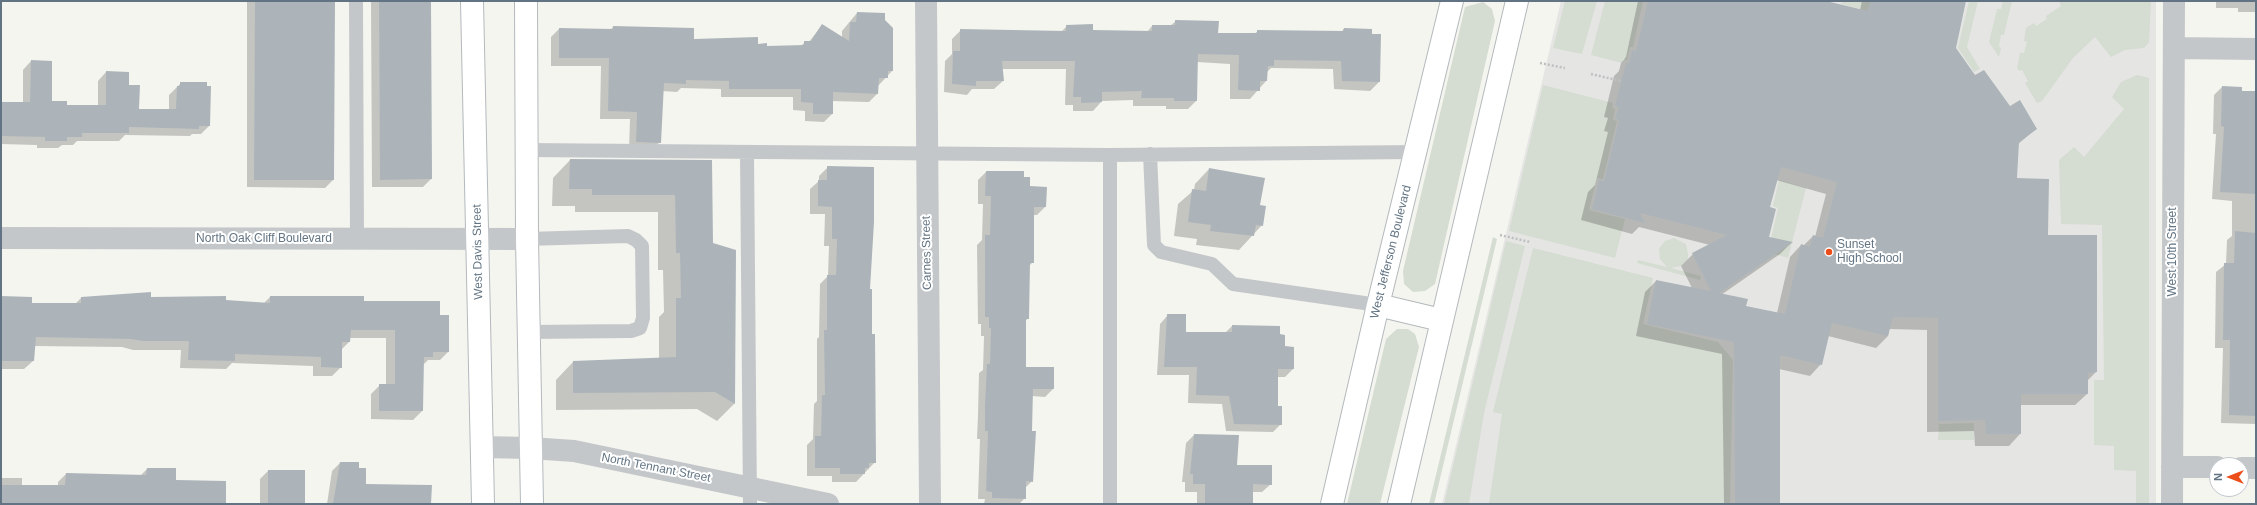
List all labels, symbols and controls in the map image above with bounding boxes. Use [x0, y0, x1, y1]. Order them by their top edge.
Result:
street label: West Jefferson Boulevard [1367, 184, 1415, 320]
street label: West Davis Street [470, 204, 486, 300]
street label: West 10th Street [2166, 207, 2180, 297]
street label: Carnes Street [919, 216, 935, 290]
street label: North Oak Cliff Boulevard [196, 232, 332, 246]
place label: Sunset High School [1837, 238, 1902, 266]
marker: Sunset High School [1824, 247, 1834, 257]
street label: North Tennant Street [600, 450, 712, 486]
north arrow [2209, 457, 2249, 497]
text: N [2212, 473, 2224, 481]

